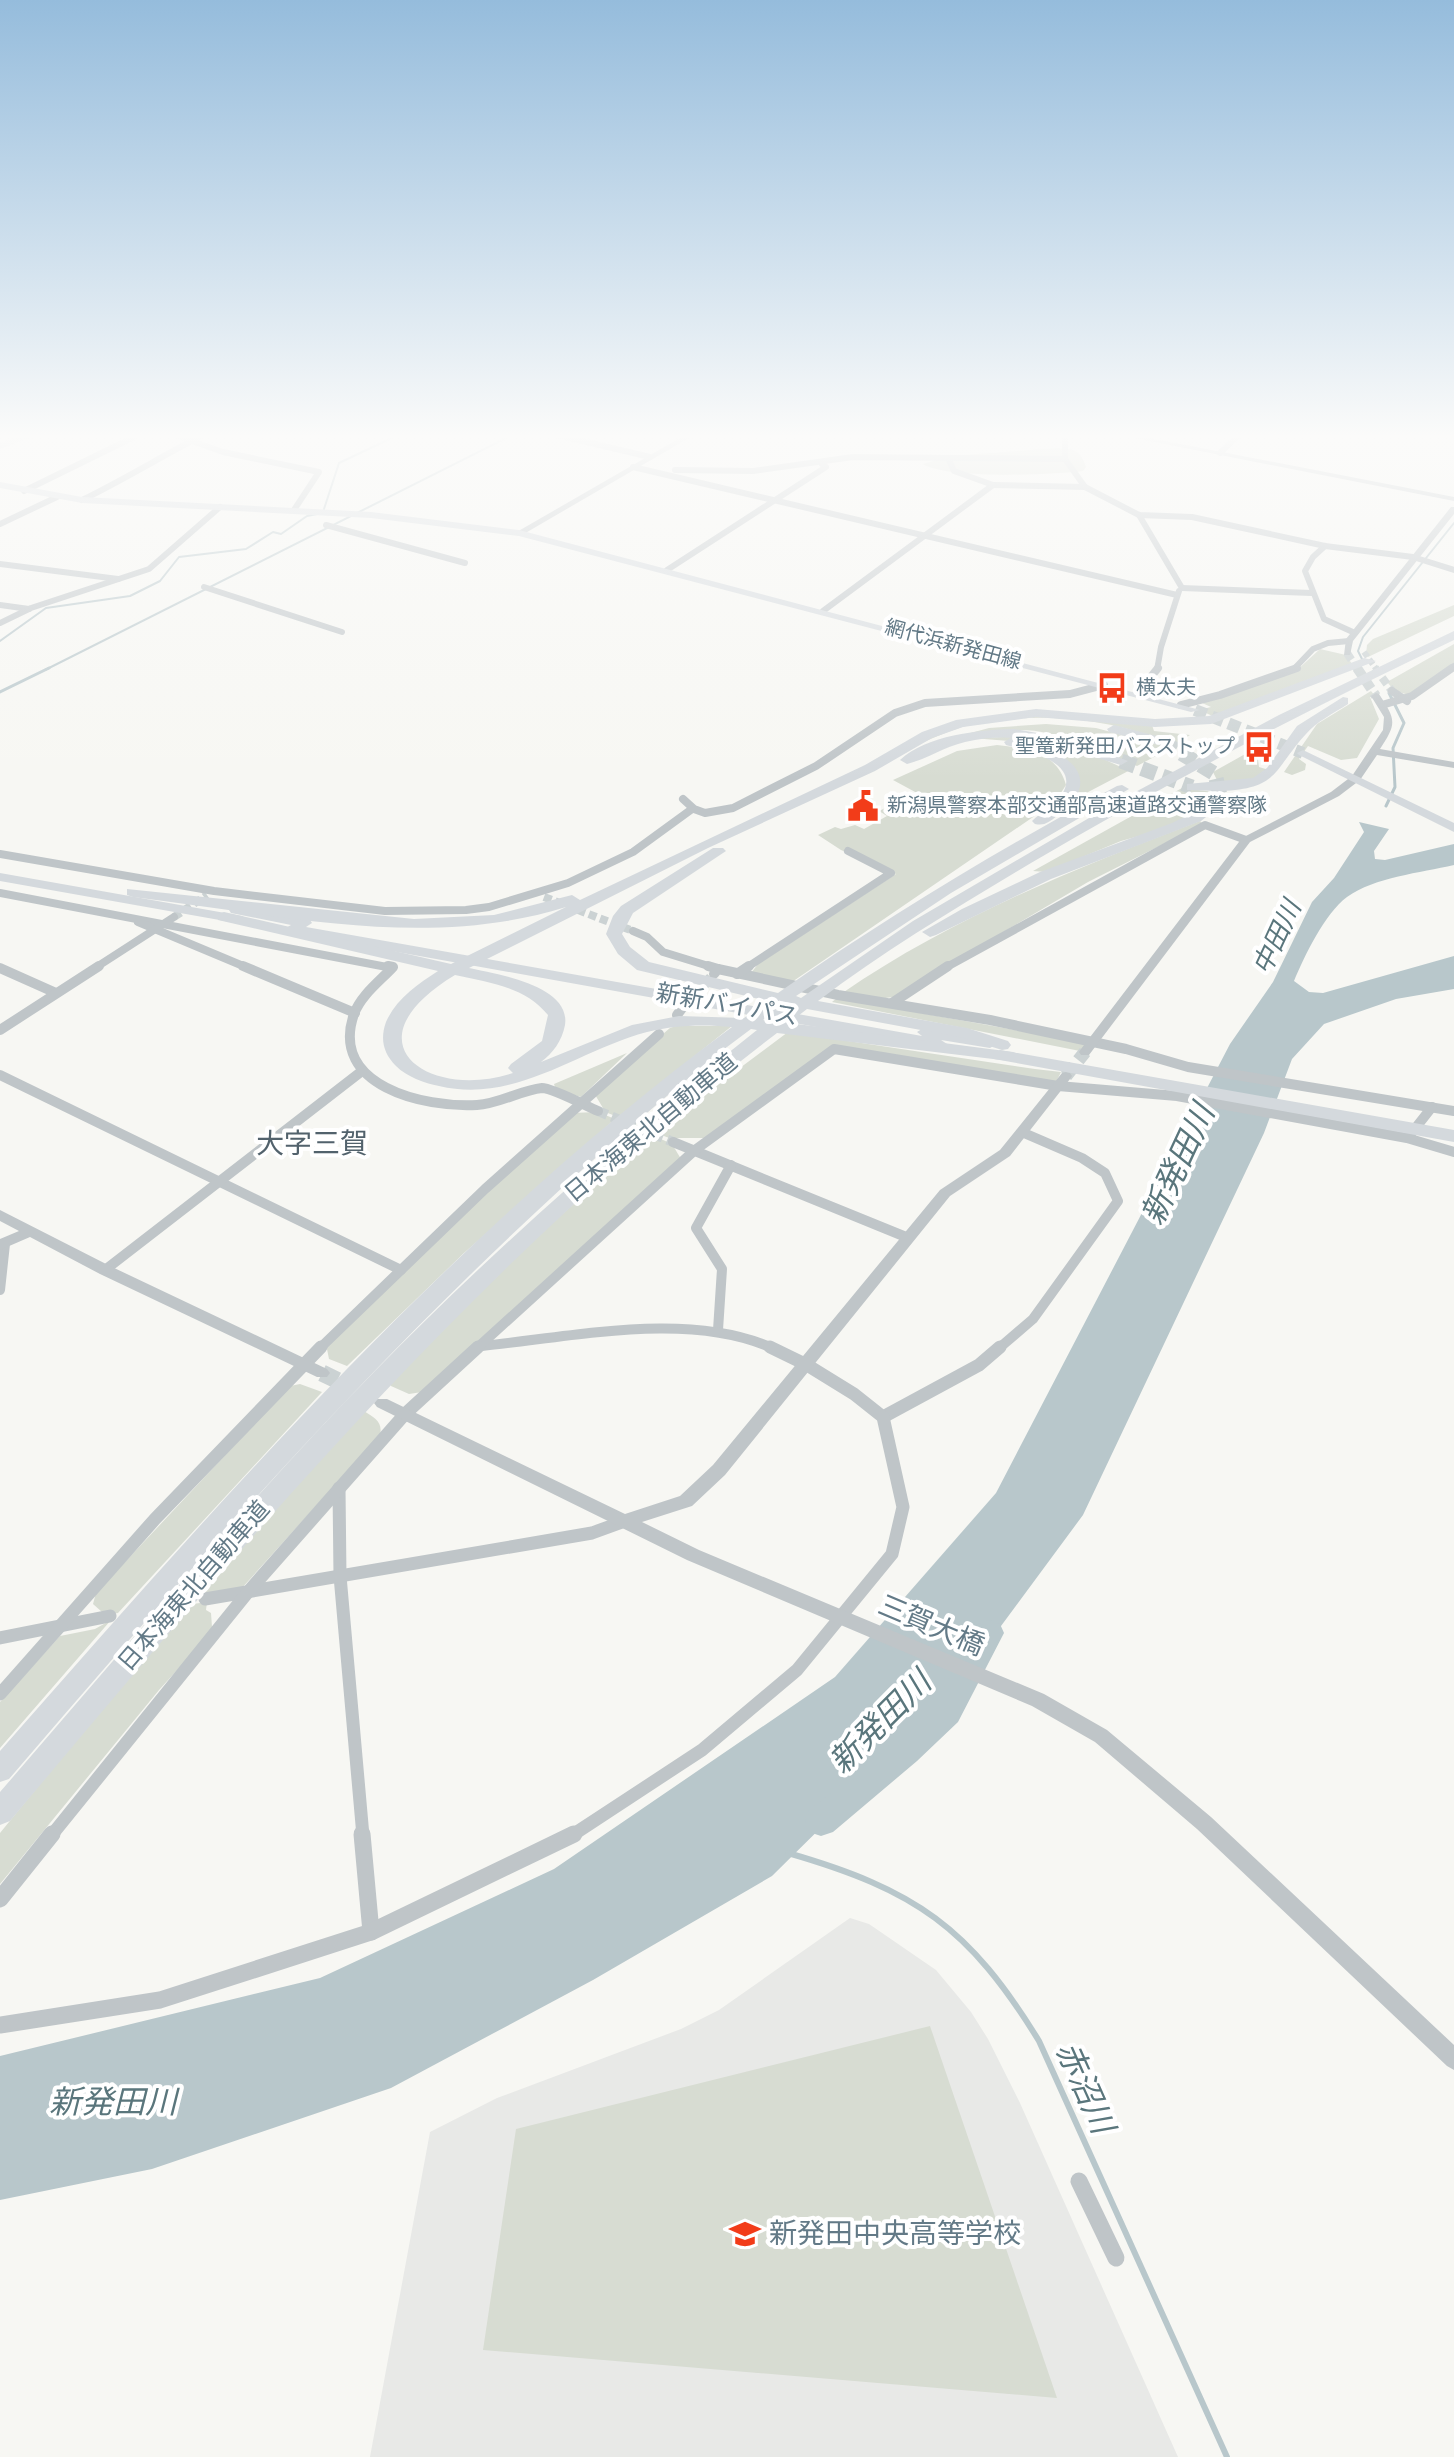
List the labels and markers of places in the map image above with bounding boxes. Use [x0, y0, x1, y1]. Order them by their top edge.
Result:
bus stop icon: 横太夫 [1095, 671, 1129, 705]
place label: 横太夫 [1136, 676, 1196, 700]
bus stop icon: 聖篭新発田バスストップ [1242, 730, 1276, 764]
place label: 聖篭新発田バスストップ [1015, 735, 1235, 759]
public building icon: 新潟県警察本部交通部高速道路交通警察隊 [846, 789, 880, 823]
place label: 新潟県警察本部交通部高速道路交通警察隊 [887, 794, 1267, 818]
school or university icon: 新発田中央高等学校 [728, 2217, 762, 2251]
place label: 新発田中央高等学校 [769, 2218, 1021, 2251]

